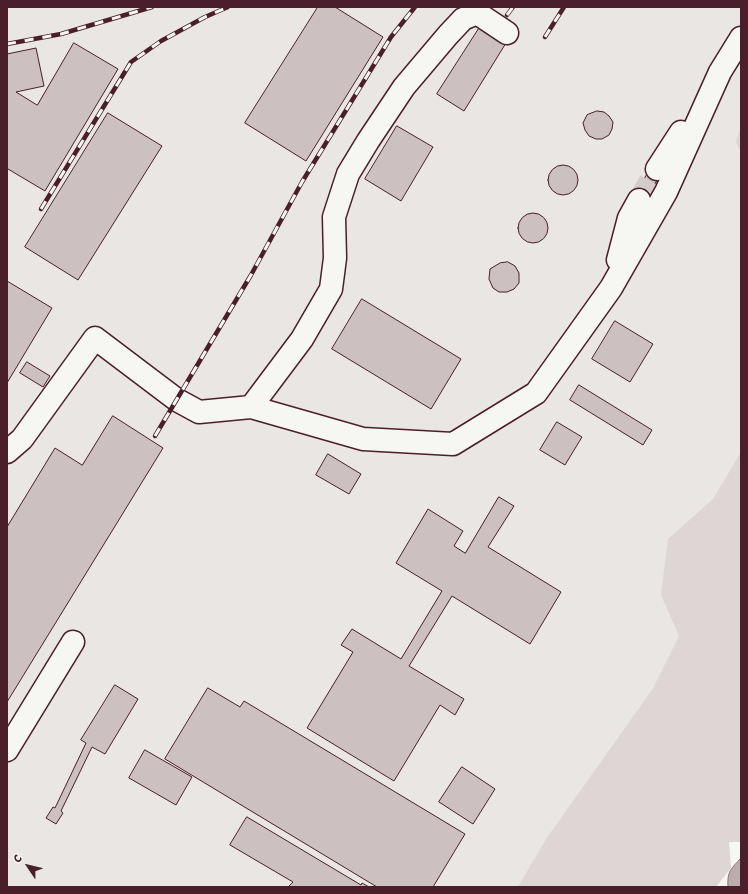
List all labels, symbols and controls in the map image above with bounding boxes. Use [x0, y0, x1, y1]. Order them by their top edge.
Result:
north arrow [8, 846, 48, 886]
text: С [10, 852, 26, 866]

